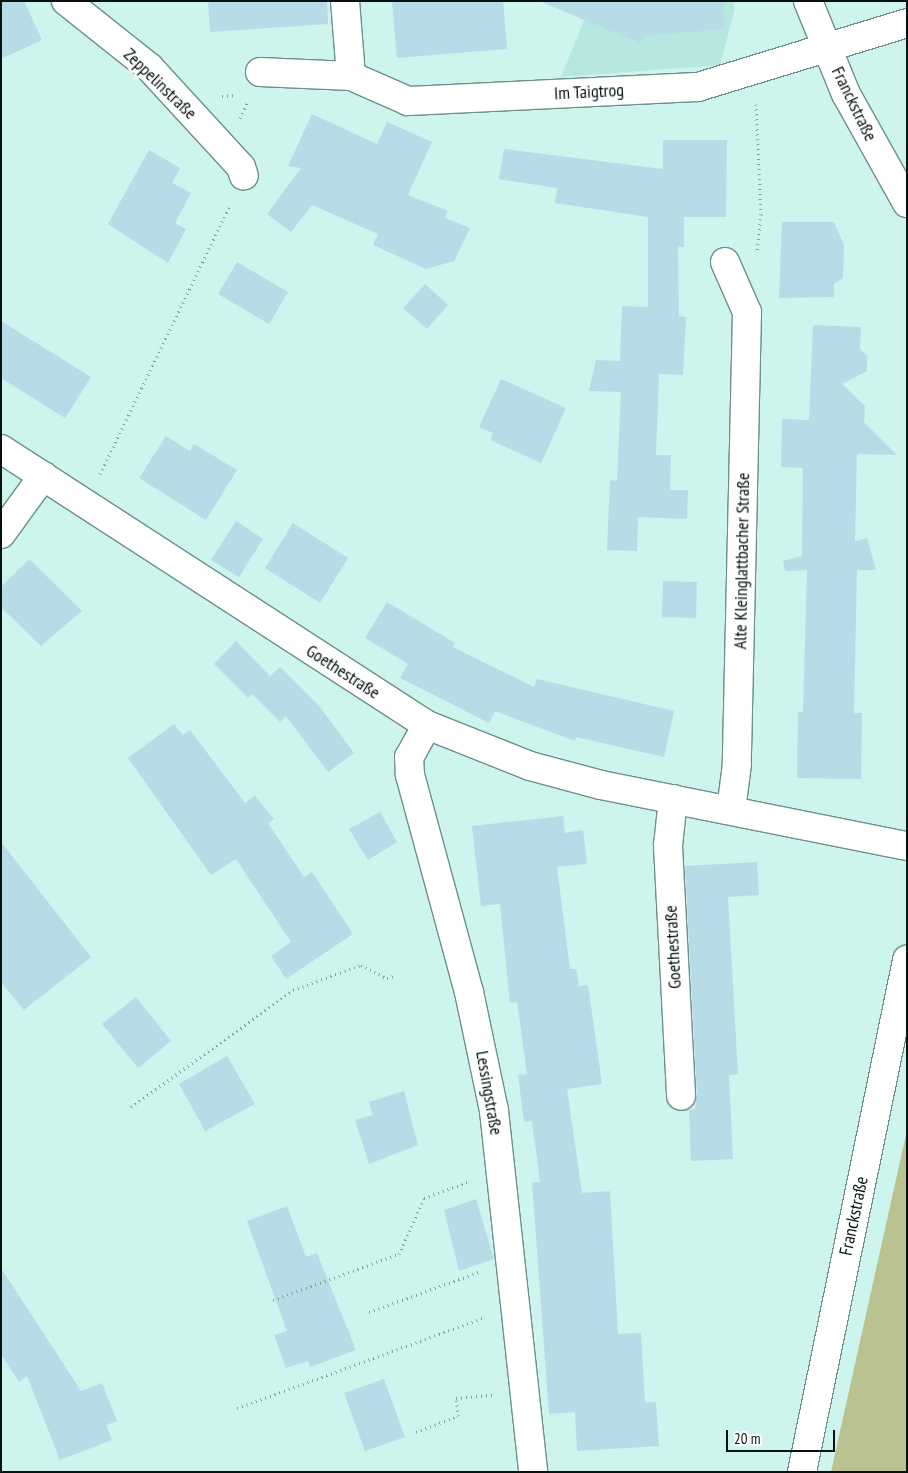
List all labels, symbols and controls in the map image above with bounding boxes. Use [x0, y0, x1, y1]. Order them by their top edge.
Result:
street label: Zeppelinstraße [119, 44, 201, 124]
street label: Franckstraße [827, 63, 881, 145]
street label: Im Taigtrog [553, 79, 625, 105]
street label: Alte Kleinglattbacher Straße [730, 472, 754, 650]
street label: Goethestraße [302, 640, 384, 704]
street label: Goethestraße [660, 905, 686, 989]
street label: Lessingstraße [471, 1049, 507, 1137]
street label: Franckstraße [835, 1175, 873, 1257]
scale bar [728, 1420, 837, 1452]
text: 20 m [734, 1429, 760, 1448]

